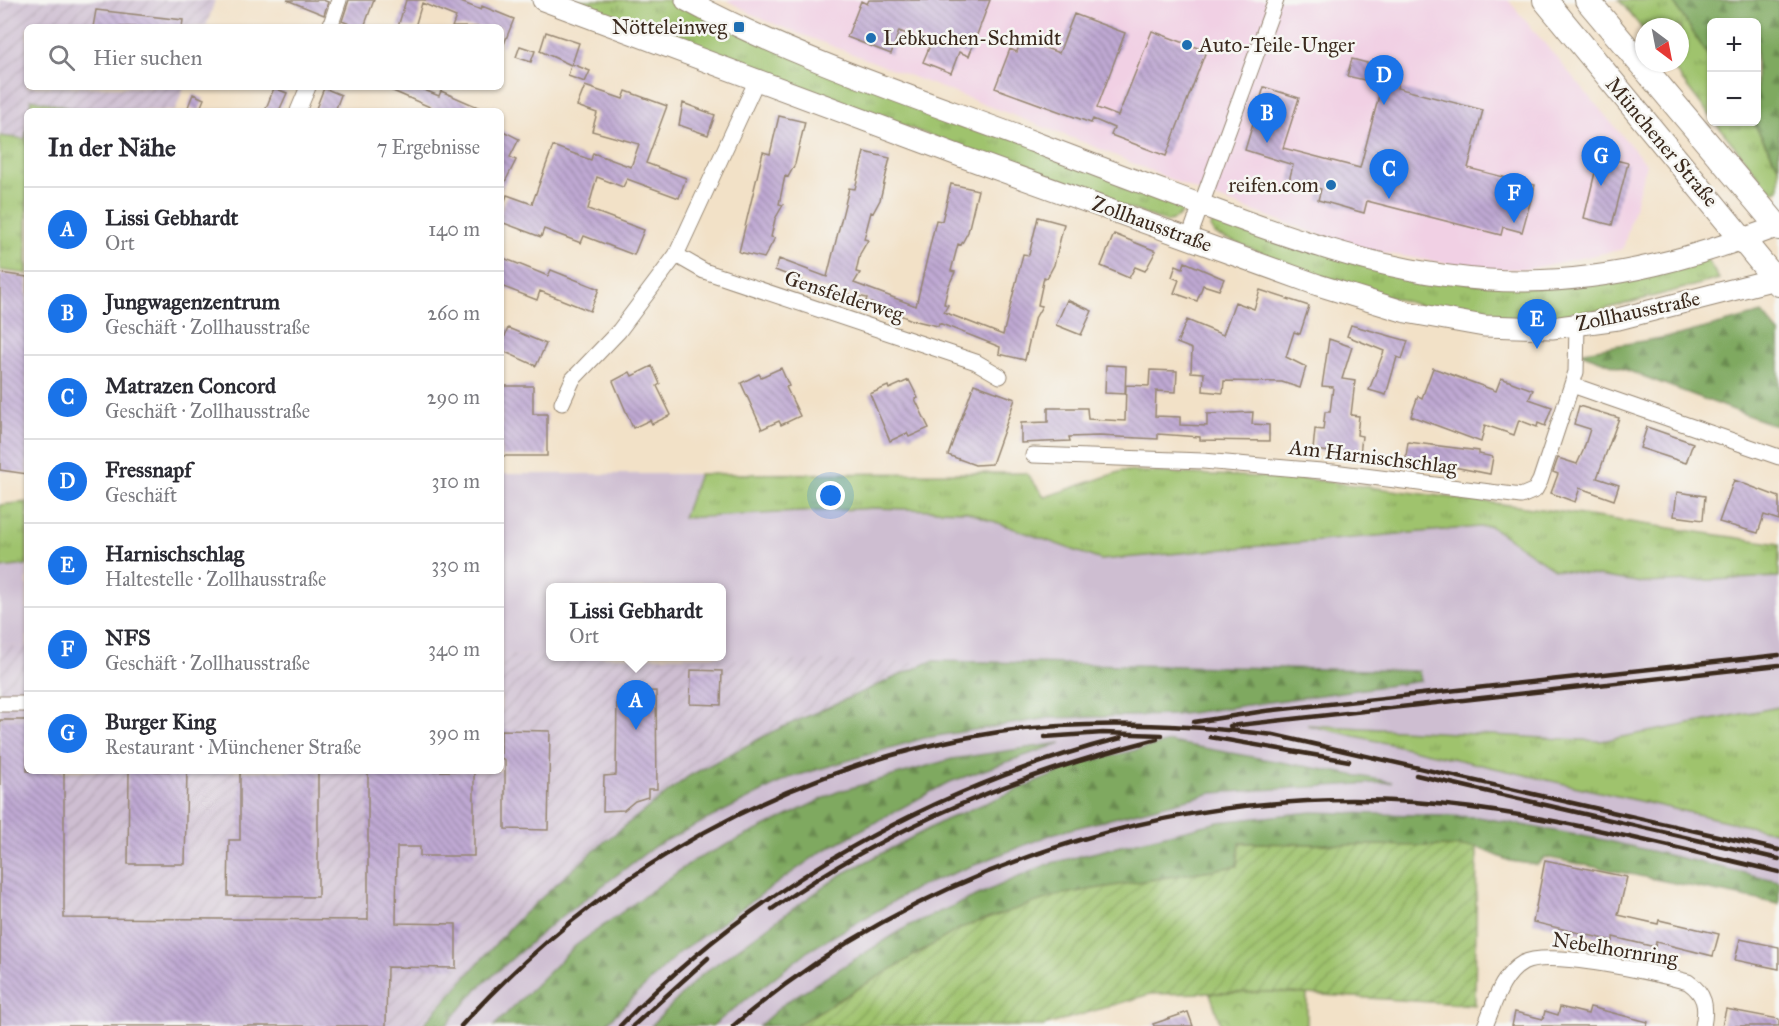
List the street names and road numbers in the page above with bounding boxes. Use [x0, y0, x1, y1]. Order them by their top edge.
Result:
street label: Münchener Straße [1600, 72, 1724, 212]
street label: Zollhausstraße [1088, 190, 1216, 258]
street label: Gensfelderweg [781, 265, 907, 328]
street label: Zollhausstraße [1574, 285, 1703, 337]
street label: Am Harnischschlag [1287, 434, 1459, 480]
street label: Nebelhornring [1550, 926, 1680, 972]

